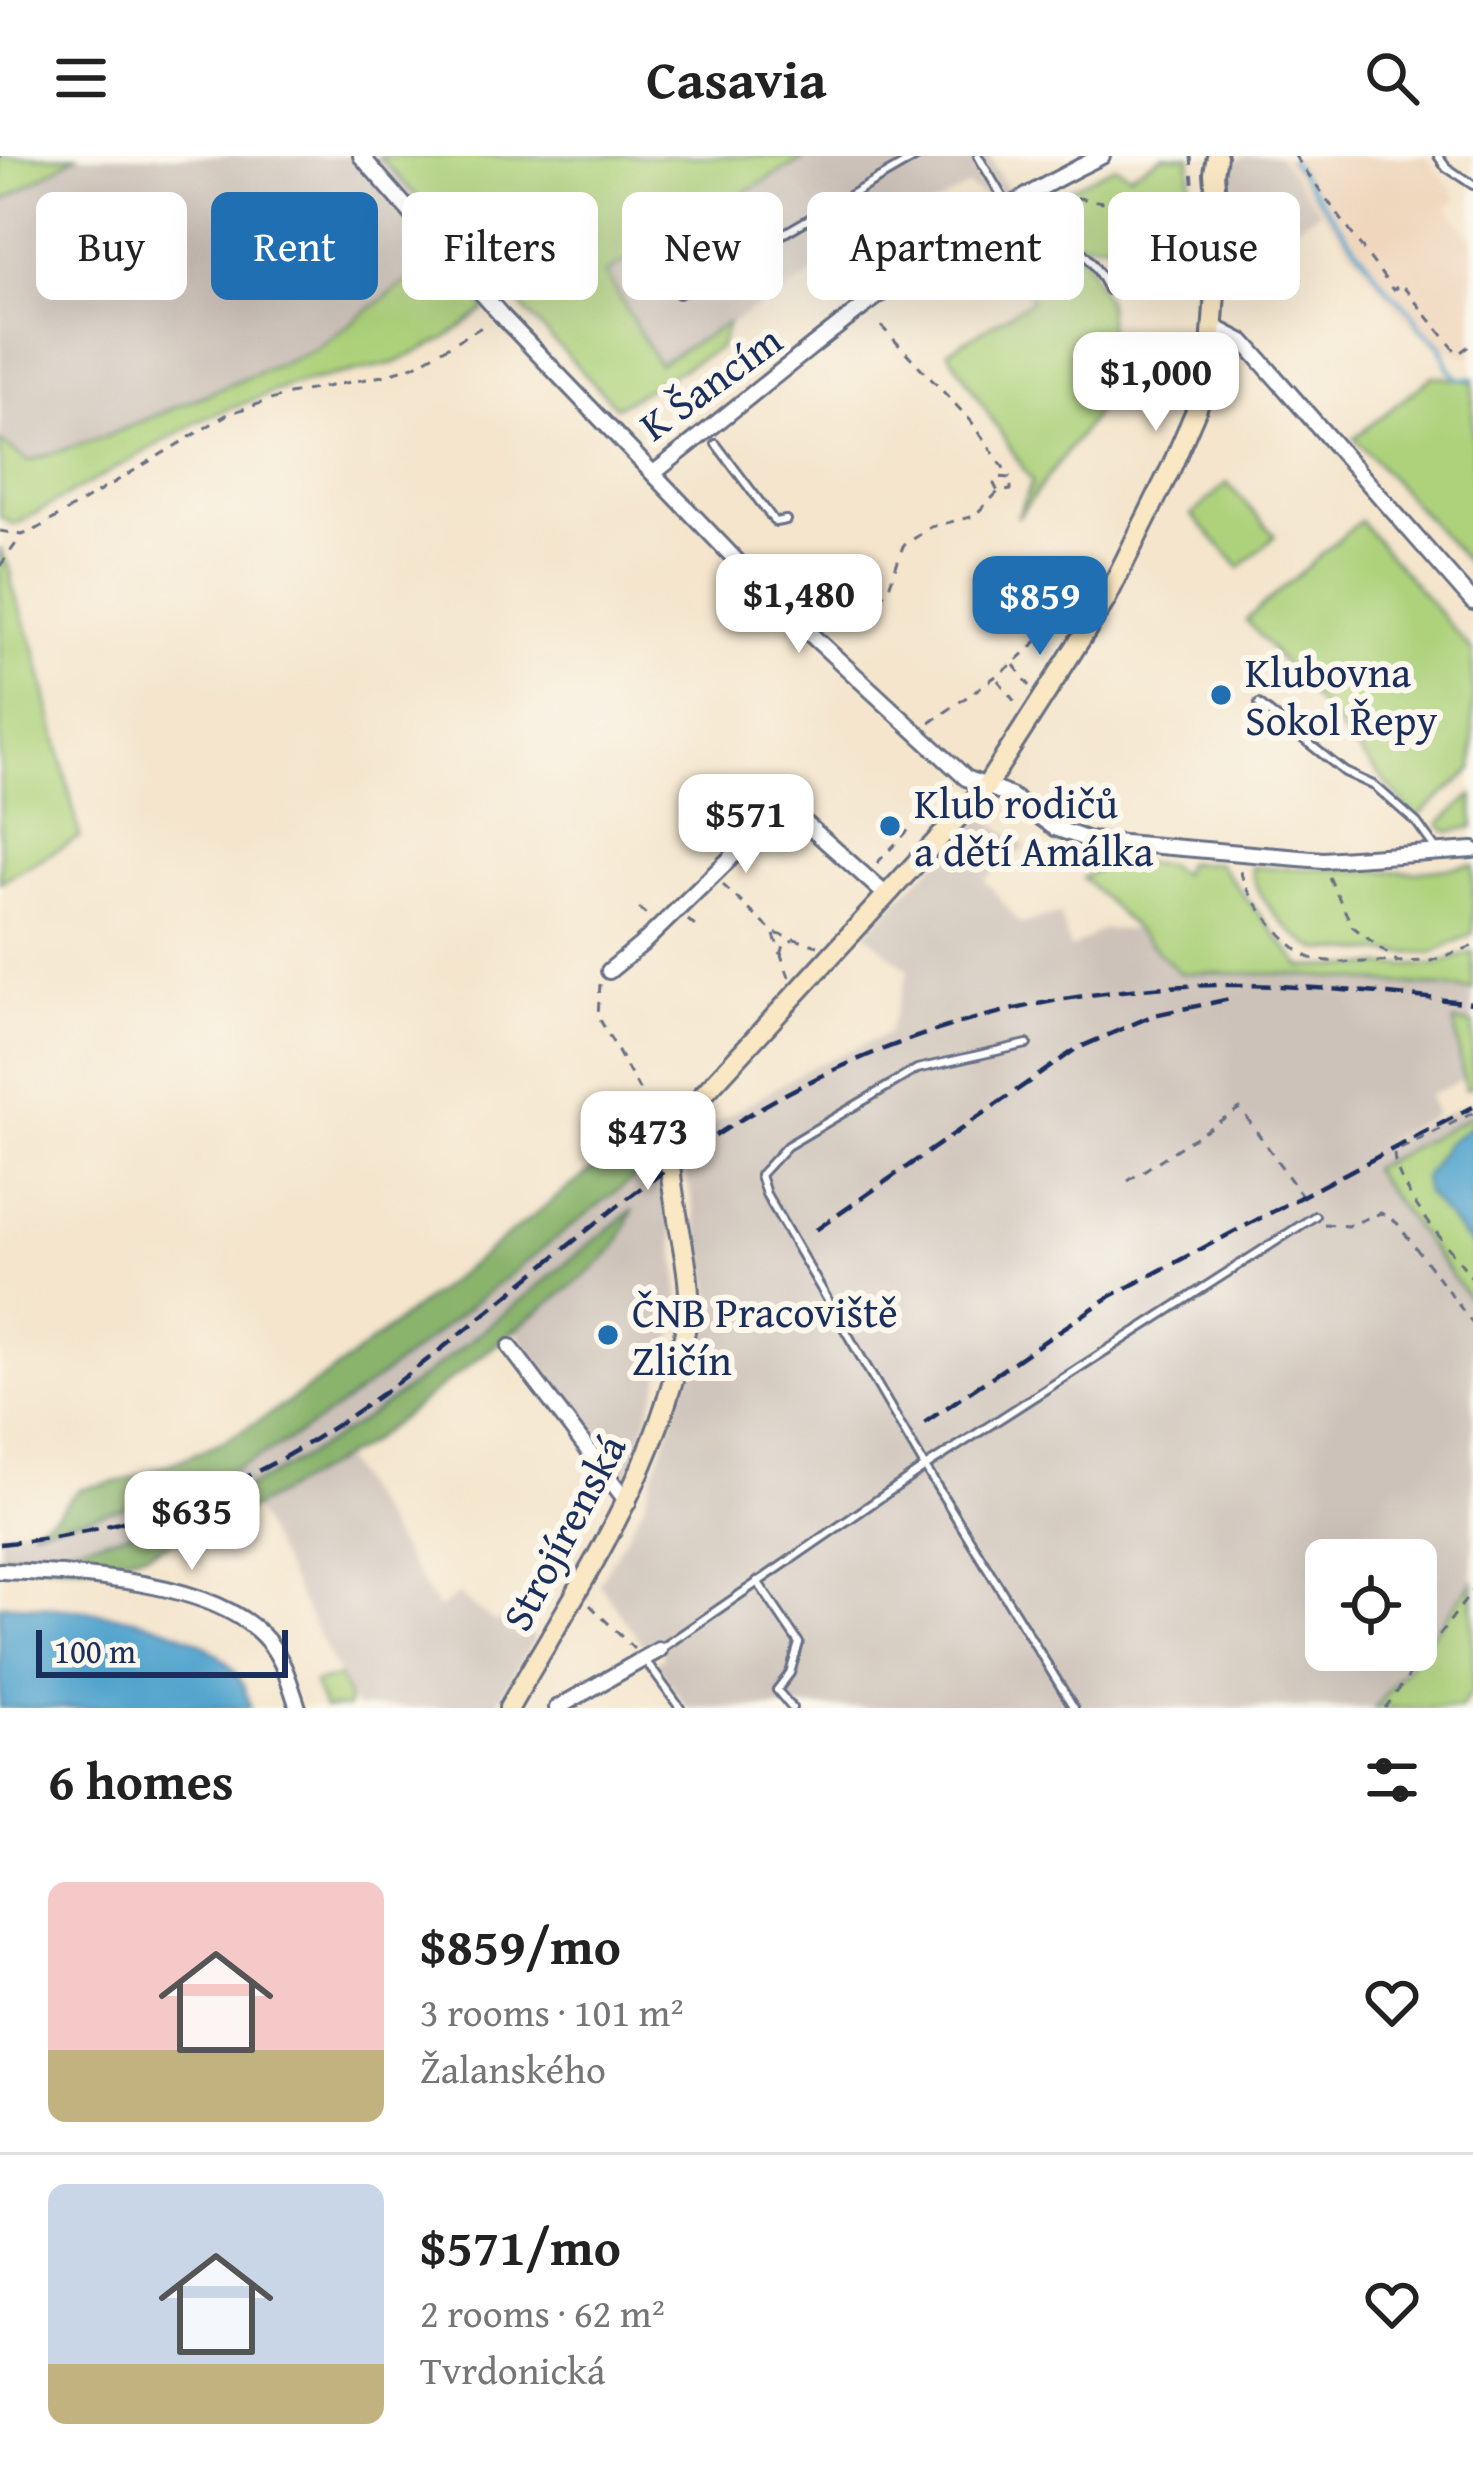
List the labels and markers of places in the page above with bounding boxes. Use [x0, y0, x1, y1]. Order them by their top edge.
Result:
pin: $1,000 [1058, 332, 1254, 434]
pin: $1,480 [701, 554, 897, 656]
pin: $859 [969, 556, 1111, 658]
place label: Klubovna Sokol Řepy [1245, 641, 1437, 750]
marker: Klubovna Sokol Řepy [1208, 682, 1234, 708]
place label: Klub rodičů a dětí Amálka [914, 772, 1154, 881]
pin: $571 [675, 774, 817, 876]
marker: Klub rodičů a dětí Amálka [877, 813, 903, 839]
pin: $473 [577, 1091, 719, 1193]
place label: ČNB Pracoviště Zličín [632, 1281, 898, 1390]
marker: ČNB Pracoviště Zličín [595, 1322, 621, 1348]
pin: $635 [121, 1471, 263, 1573]

